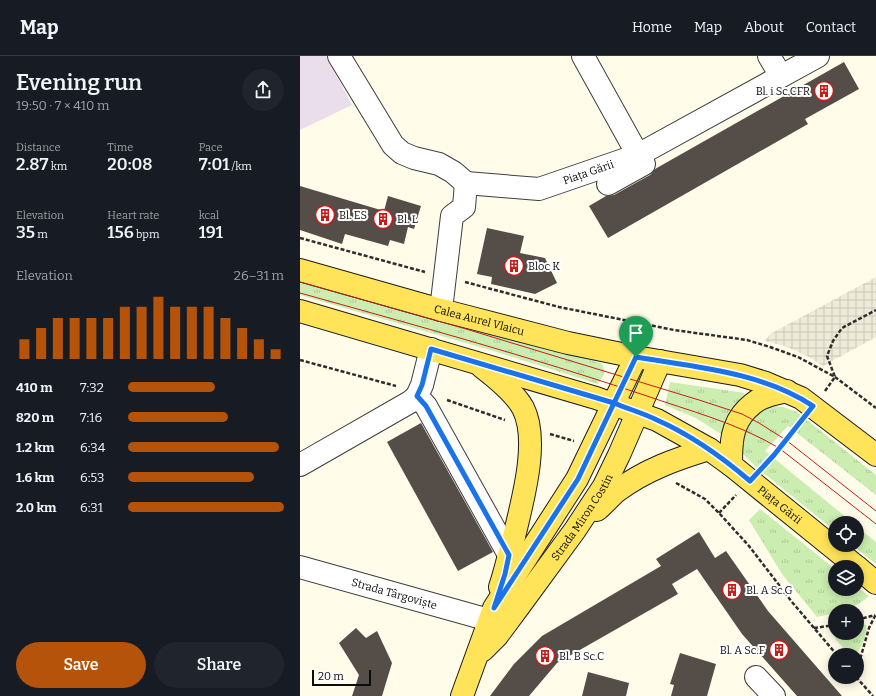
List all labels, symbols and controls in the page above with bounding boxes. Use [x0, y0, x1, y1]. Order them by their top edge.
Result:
text: Map [20, 16, 59, 39]
text: Home [632, 19, 672, 36]
text: Map [694, 19, 722, 36]
text: About [744, 19, 784, 36]
text: Contact [806, 19, 856, 36]
text: Evening run [16, 69, 142, 96]
button: share [242, 69, 284, 111]
building icon: Bl. i Sc.CFR [813, 80, 835, 102]
place label: Bl. i Sc.CFR [756, 85, 811, 98]
text: 19:50 · 7 × 410 m [16, 98, 109, 113]
text: Distance [16, 141, 61, 154]
text: Time [107, 141, 133, 154]
text: Pace [199, 141, 222, 154]
text: 2.87 [16, 154, 49, 175]
text: 20:08 [107, 154, 153, 175]
text: 7:01 [199, 154, 229, 175]
street label: Piața Gării [561, 158, 616, 187]
text: km [49, 160, 67, 173]
text: /km [229, 160, 252, 173]
building icon: Bl. ES [314, 204, 336, 226]
building icon: Bl. L [372, 208, 394, 230]
text: Elevation [16, 209, 64, 222]
text: Heart rate [107, 209, 159, 222]
text: kcal [199, 209, 219, 222]
place label: Bl. ES [339, 209, 367, 222]
place label: Bl. L [397, 213, 418, 226]
text: 35 [16, 222, 35, 243]
text: 156 [107, 222, 134, 243]
text: 191 [199, 222, 223, 243]
text: m [35, 228, 48, 241]
text: bpm [134, 228, 159, 241]
building icon: Bloc K [503, 255, 525, 277]
place label: Bloc K [528, 260, 560, 273]
text: Elevation [16, 268, 73, 283]
text: 26–31 m [234, 268, 284, 283]
street label: Calea Aurel Vlaicu [432, 302, 526, 338]
pin [619, 316, 653, 357]
icon: arrive [625, 322, 647, 344]
text: 410 m [16, 380, 53, 395]
text: 7:32 [80, 380, 104, 395]
text: 820 m [16, 410, 54, 425]
text: 7:16 [80, 410, 102, 425]
text: 1.2 km [16, 440, 54, 455]
text: 6:34 [80, 440, 105, 455]
text: 1.6 km [16, 470, 54, 485]
text: 6:53 [80, 470, 104, 485]
street label: Strada Miron Costin [549, 472, 616, 563]
street label: Piața Gării [755, 483, 805, 527]
text: 2.0 km [16, 500, 56, 515]
text: 6:31 [80, 500, 103, 515]
map controls [828, 516, 864, 684]
button: locate [828, 516, 864, 552]
button: layers [828, 560, 864, 596]
street label: Strada Târgoviște [350, 576, 439, 612]
building icon: Bl. A Sc.G [721, 579, 743, 601]
place label: Bl. A Sc.G [746, 584, 793, 597]
button: + [828, 604, 864, 640]
building icon: Bl. A Sc.F [768, 639, 790, 661]
button: Save [16, 642, 146, 688]
button: Share [154, 642, 284, 688]
place label: Bl. A Sc.F [720, 644, 765, 657]
building icon: Bl. B Sc.C [534, 645, 556, 667]
button: − [828, 648, 864, 684]
place label: Bl. B Sc.C [559, 650, 604, 663]
scale bar [312, 668, 371, 687]
text: 20 m [318, 670, 344, 683]

